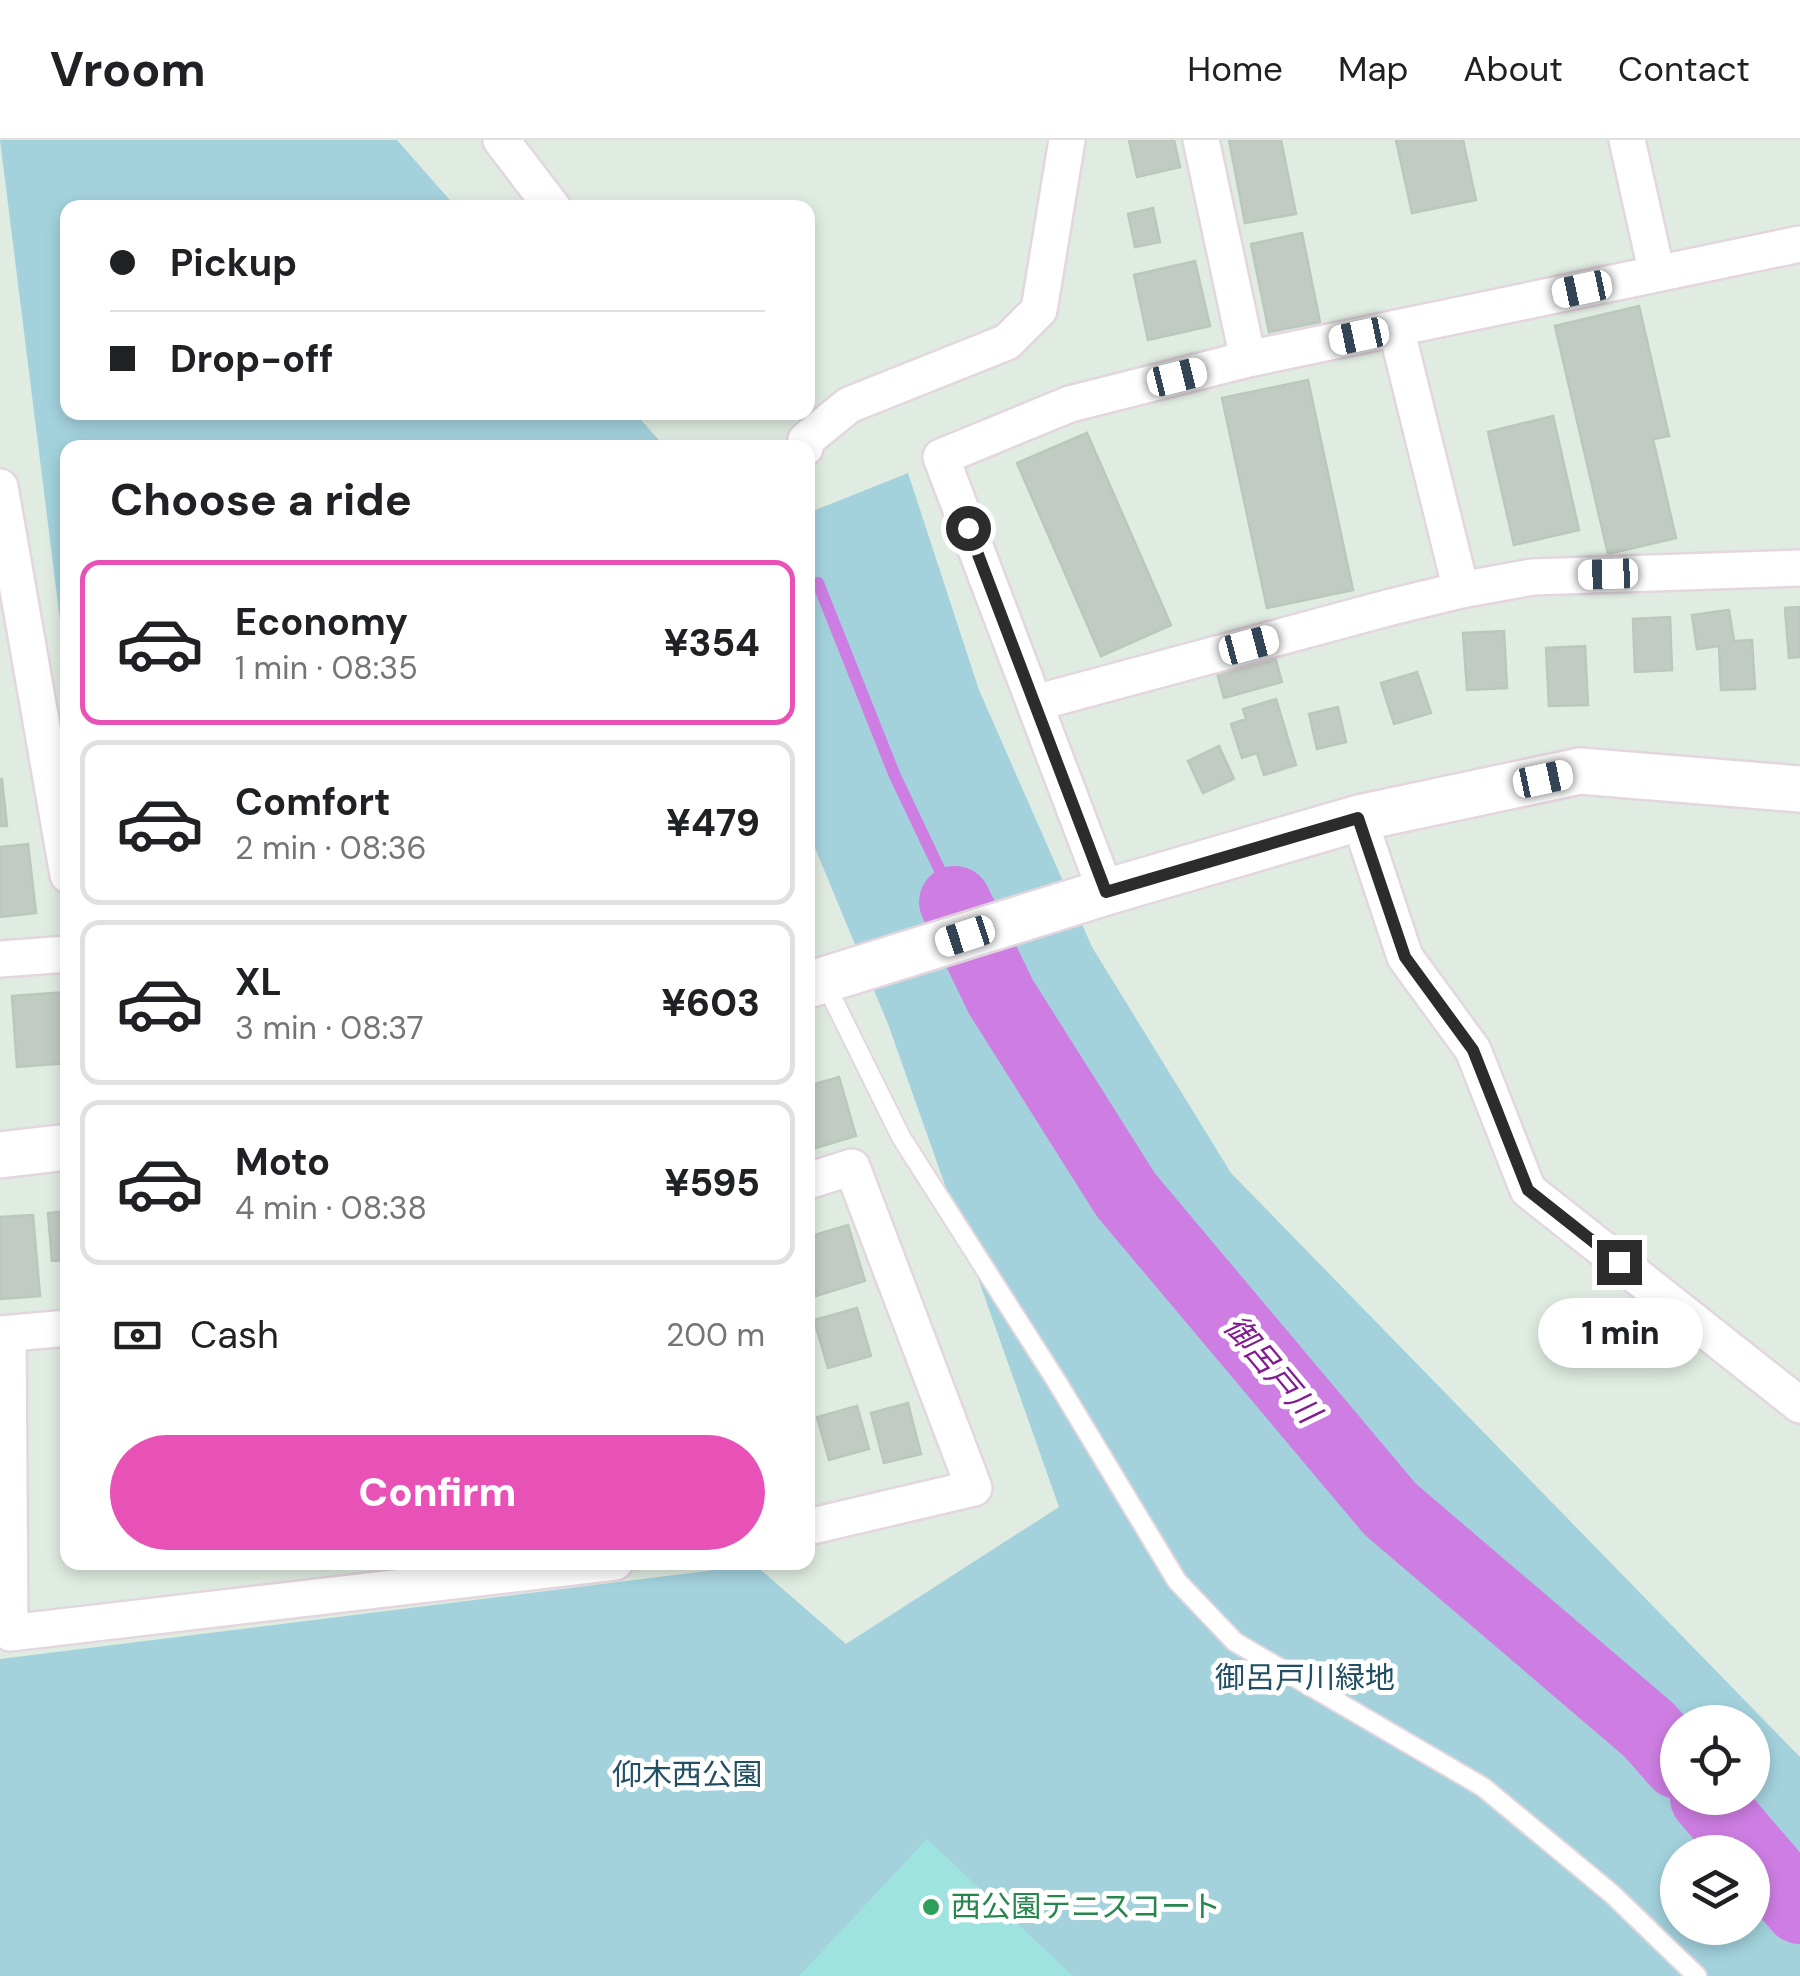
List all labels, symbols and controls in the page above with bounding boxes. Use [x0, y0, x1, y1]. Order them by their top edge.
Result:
text: Vroom [50, 38, 206, 101]
text: Home [1187, 46, 1283, 92]
text: Map [1338, 46, 1408, 92]
text: About [1463, 46, 1563, 92]
text: Contact [1618, 46, 1750, 92]
text: Pickup [170, 238, 297, 288]
car [1550, 268, 1614, 310]
car [1327, 315, 1391, 357]
text: Drop-off [170, 334, 333, 384]
car [1144, 355, 1210, 399]
text: Choose a ride [110, 470, 412, 529]
route start [946, 506, 991, 551]
car [1577, 558, 1639, 590]
text: Economy [235, 597, 408, 647]
icon: car [115, 598, 205, 688]
text: ¥354 [664, 618, 760, 668]
car [1216, 623, 1282, 667]
text: 1 min · 08:35 [235, 647, 418, 689]
car [1511, 758, 1575, 800]
text: Comfort [235, 777, 391, 827]
icon: car [115, 778, 205, 868]
text: ¥479 [666, 798, 760, 848]
text: 2 min · 08:36 [235, 827, 427, 869]
car [932, 912, 998, 960]
text: XL [235, 957, 282, 1007]
icon: car [115, 958, 205, 1048]
text: ¥603 [661, 978, 760, 1028]
text: 3 min · 08:37 [235, 1007, 424, 1049]
text: Moto [235, 1137, 330, 1187]
icon: car [115, 1138, 205, 1228]
text: ¥595 [665, 1158, 760, 1208]
text: 4 min · 08:38 [235, 1187, 427, 1229]
route end [1597, 1240, 1642, 1285]
callout: 1 min [1536, 1297, 1702, 1367]
water label: 御呂戸川 [1215, 1306, 1331, 1434]
icon: cash [110, 1308, 165, 1363]
text: Cash [190, 1310, 279, 1360]
text: 1 min [1581, 1312, 1660, 1354]
text: 200 m [666, 1314, 765, 1356]
button: Confirm [110, 1435, 765, 1550]
park label: 御呂戸川緑地 [1215, 1658, 1395, 1697]
map controls [1660, 1705, 1770, 1945]
button: locate [1660, 1705, 1770, 1815]
park label: 仰木西公園 [612, 1755, 762, 1794]
button: layers [1660, 1835, 1770, 1945]
place label: 西公園テニスコート [951, 1887, 1221, 1926]
marker: 西公園テニスコート [920, 1896, 942, 1918]

